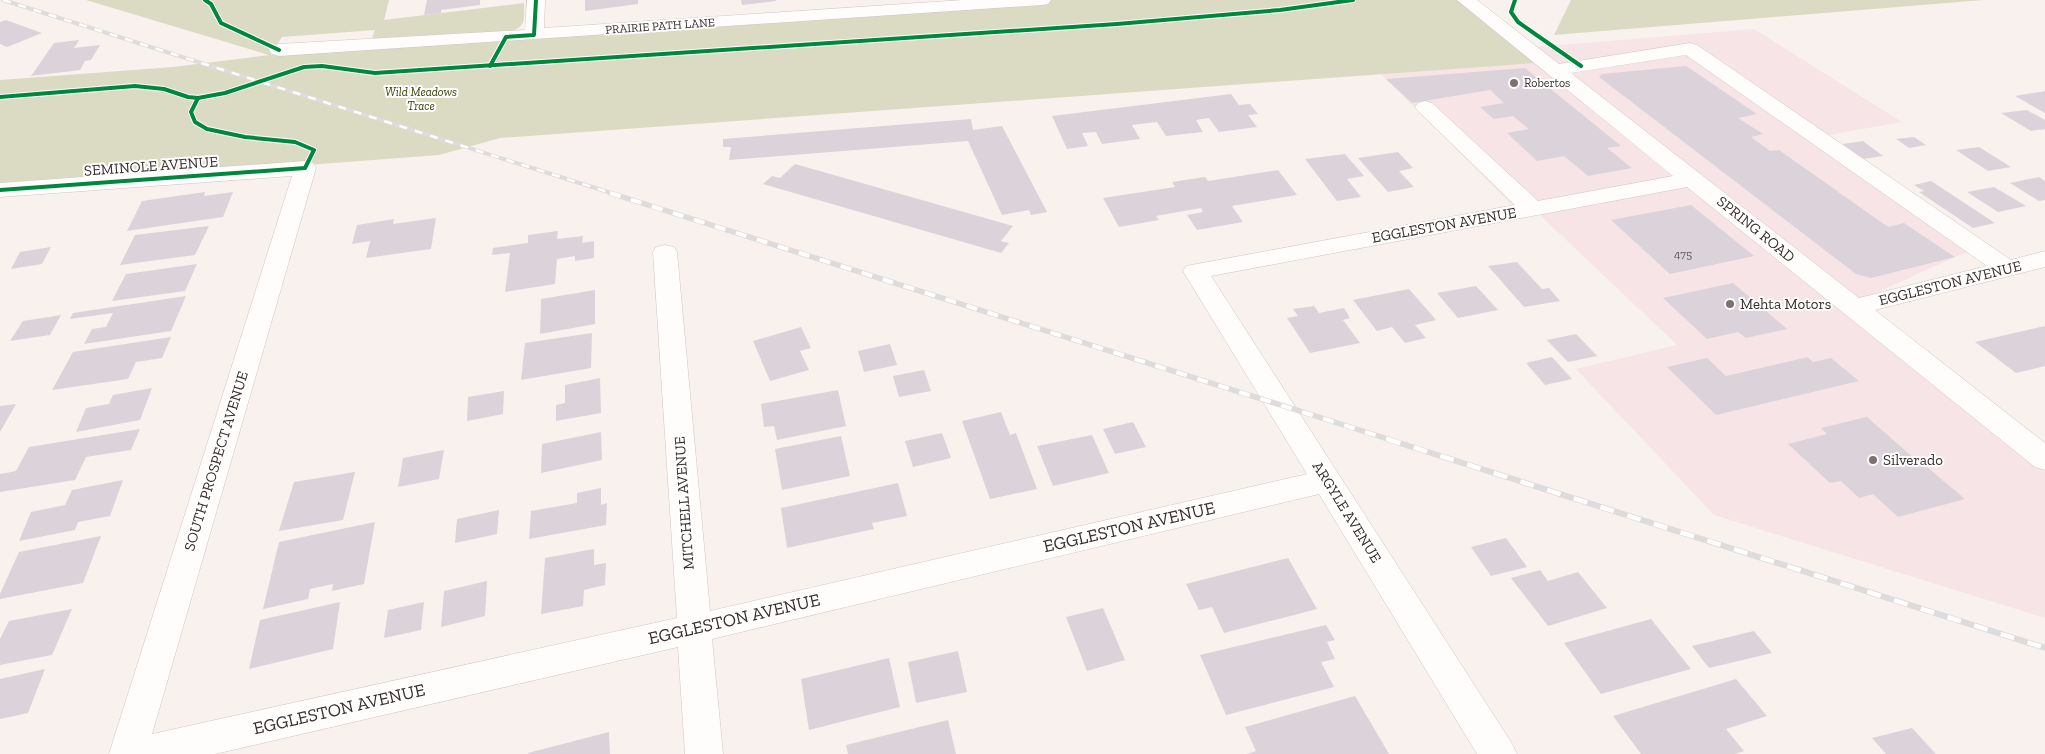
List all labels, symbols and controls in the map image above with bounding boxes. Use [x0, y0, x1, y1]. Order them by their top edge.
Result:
street label: PRAIRIE PATH LANE [605, 15, 715, 37]
place label: Robertos [1524, 76, 1570, 90]
marker: Robertos [1508, 77, 1520, 89]
park label: Wild Meadows Trace [385, 85, 457, 113]
street label: SEMINOLE AVENUE [83, 152, 219, 180]
street label: SPRING ROAD [1713, 192, 1799, 266]
street label: EGGLESTON AVENUE [1370, 203, 1518, 247]
house number: 475 [1674, 247, 1692, 261]
street label: EGGLESTON AVENUE [1877, 257, 2023, 309]
place label: Mehta Motors [1740, 295, 1831, 313]
marker: Mehta Motors [1724, 298, 1736, 310]
street label: SOUTH PROSPECT AVENUE [180, 369, 252, 553]
street label: MITCHELL AVENUE [670, 435, 698, 570]
place label: Silverado [1883, 451, 1943, 469]
marker: Silverado [1867, 454, 1879, 466]
street label: ARGYLE AVENUE [1309, 458, 1385, 566]
street label: EGGLESTON AVENUE [1041, 497, 1217, 557]
street label: EGGLESTON AVENUE [646, 589, 822, 649]
street label: EGGLESTON AVENUE [251, 679, 427, 739]

